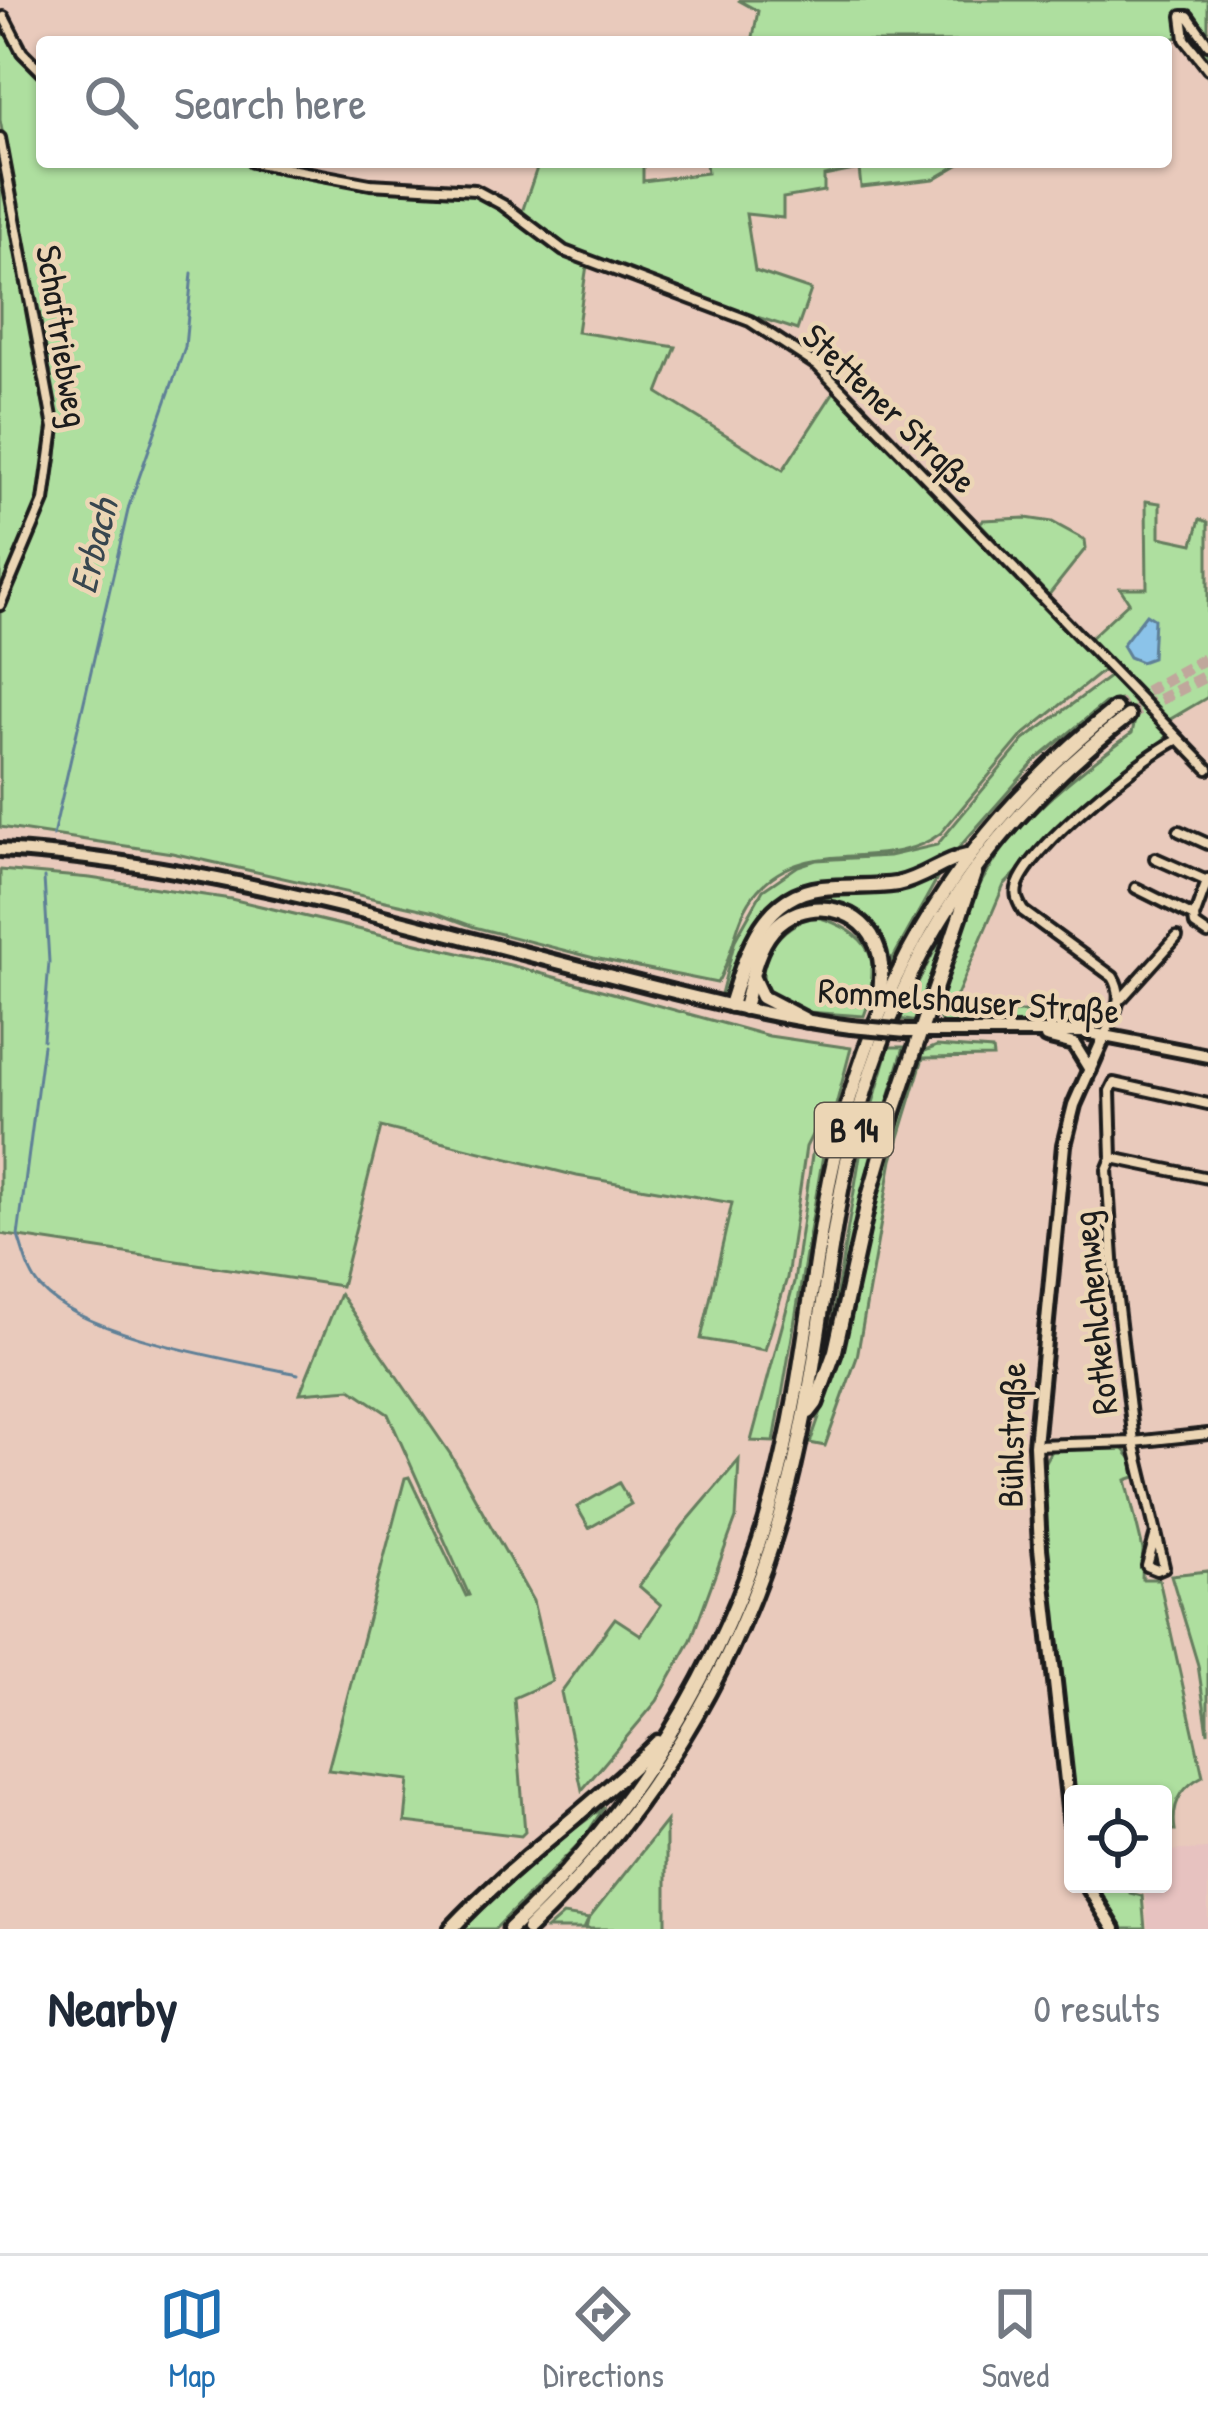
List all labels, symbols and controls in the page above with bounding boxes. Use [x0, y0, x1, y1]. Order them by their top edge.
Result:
search box [36, 36, 1172, 168]
icon: search [78, 69, 144, 135]
text: Search here [174, 72, 366, 133]
street label: Schaftriebweg [25, 242, 102, 430]
street label: Stettener Straße [792, 312, 988, 504]
water label: Erbach [55, 491, 130, 598]
street label: Rommelshauser Straße [817, 965, 1121, 1034]
road number: B 14 [815, 1103, 893, 1157]
street label: Rotkehlchenweg [1058, 1209, 1129, 1417]
street label: Bühlstraße [985, 1362, 1036, 1508]
map controls [1064, 1785, 1172, 1893]
button: locate [1064, 1785, 1172, 1893]
text: Nearby [48, 1973, 178, 2042]
text: 0 results [1034, 1981, 1160, 2034]
tab: Map [159, 2281, 225, 2397]
tab: Directions [543, 2281, 664, 2397]
tab: Saved [982, 2281, 1049, 2397]

